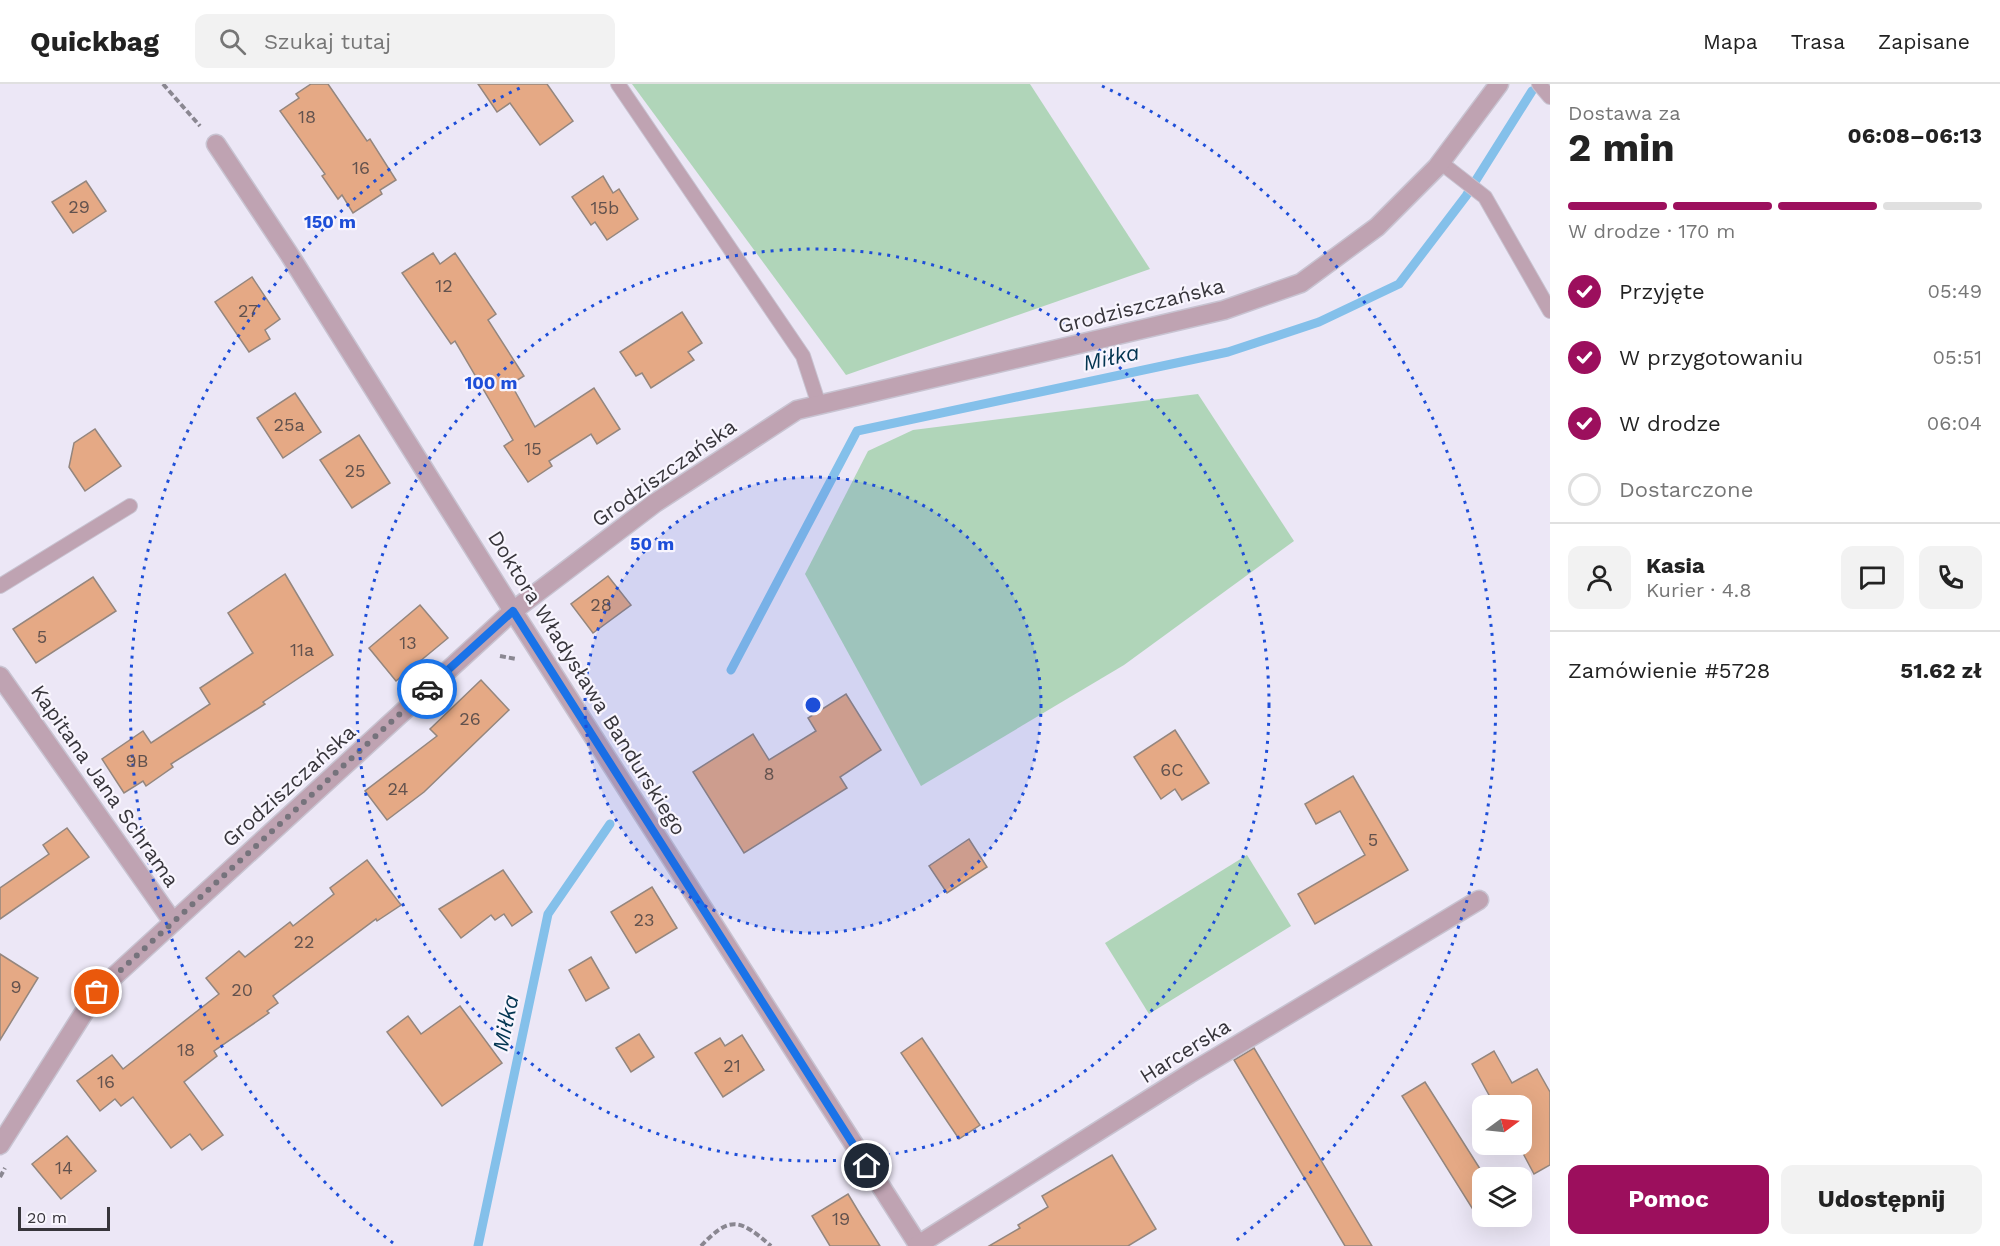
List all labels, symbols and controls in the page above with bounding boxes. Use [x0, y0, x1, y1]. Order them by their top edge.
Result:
search box [195, 14, 615, 68]
text: Quickbag [30, 25, 159, 58]
icon: search [216, 25, 249, 58]
text: Szukaj tutaj [264, 29, 391, 54]
text: Mapa [1703, 29, 1758, 54]
text: Trasa [1791, 29, 1845, 54]
text: Zapisane [1878, 29, 1970, 54]
text: Dostawa za [1568, 101, 1681, 125]
house number: 18 [298, 106, 316, 127]
text: 06:08–06:13 [1848, 123, 1982, 148]
text: 2 min [1568, 125, 1675, 170]
house number: 16 [352, 157, 370, 178]
house number: 29 [68, 196, 90, 217]
house number: 15b [591, 197, 619, 218]
text: 150 m [304, 211, 356, 232]
text: W drodze · 170 m [1568, 219, 1735, 243]
street label: Grodziszczańska [1055, 273, 1227, 338]
house number: 12 [435, 275, 453, 296]
icon: check [1568, 275, 1601, 308]
text: Przyjęte [1619, 279, 1705, 304]
text: 05:49 [1927, 279, 1982, 303]
house number: 27 [238, 300, 258, 321]
water label: Miłka [1081, 339, 1142, 376]
icon: check [1568, 341, 1601, 374]
text: W przygotowaniu [1619, 345, 1803, 370]
text: 05:51 [1933, 345, 1982, 369]
text: 100 m [464, 372, 518, 393]
icon: check [1568, 407, 1601, 440]
text: W drodze [1619, 411, 1721, 436]
text: 06:04 [1927, 411, 1982, 435]
street label: Grodziszczańska [587, 413, 741, 532]
house number: 25a [273, 414, 305, 435]
house number: 15 [524, 438, 542, 459]
house number: 25 [345, 460, 365, 481]
text: Dostarczone [1619, 477, 1753, 502]
street label: Doktora Władysława Bandurskiego [483, 526, 692, 840]
text: 50 m [630, 533, 674, 554]
button: person [1568, 546, 1631, 609]
button: chat [1841, 546, 1904, 609]
button: phone [1919, 546, 1982, 609]
text: Kasia [1646, 553, 1705, 578]
text: Kurier · 4.8 [1646, 578, 1751, 602]
house number: 28 [590, 594, 612, 615]
house number: 5 [37, 626, 47, 647]
house number: 13 [399, 632, 417, 653]
house number: 11a [290, 639, 314, 660]
text: Zamówienie #5728 [1568, 658, 1770, 683]
text: 51.62 zł [1900, 658, 1982, 683]
courier [397, 659, 457, 719]
icon: car [411, 673, 444, 706]
street label: Kapitana Jana Schrama [26, 680, 185, 892]
centre of rings [803, 695, 823, 715]
house number: 26 [459, 708, 481, 729]
street label: Grodziszczańska [217, 719, 361, 852]
house number: 9B [126, 750, 148, 771]
house number: 6C [1160, 759, 1184, 780]
house number: 8 [763, 763, 775, 784]
house number: 24 [388, 778, 408, 799]
house number: 5 [1368, 829, 1378, 850]
house number: 23 [634, 909, 655, 930]
house number: 22 [294, 931, 315, 952]
pin [71, 966, 122, 1017]
icon: bag [80, 975, 113, 1008]
house number: 9 [10, 976, 22, 997]
house number: 20 [231, 979, 253, 1000]
water label: Miłka [487, 993, 524, 1054]
street label: Harcerska [1135, 1013, 1235, 1088]
house number: 18 [177, 1039, 195, 1060]
house number: 21 [723, 1055, 741, 1076]
house number: 16 [97, 1071, 115, 1092]
north arrow [1472, 1095, 1532, 1155]
map controls [1472, 1095, 1532, 1227]
pin [841, 1140, 892, 1191]
icon: home [850, 1149, 883, 1182]
house number: 14 [55, 1157, 73, 1178]
button: Pomoc [1568, 1165, 1769, 1234]
button: Udostępnij [1781, 1165, 1982, 1234]
button: layers [1472, 1167, 1532, 1227]
scale bar [18, 1204, 110, 1232]
text: 20 m [27, 1208, 67, 1227]
house number: 19 [832, 1208, 850, 1229]

